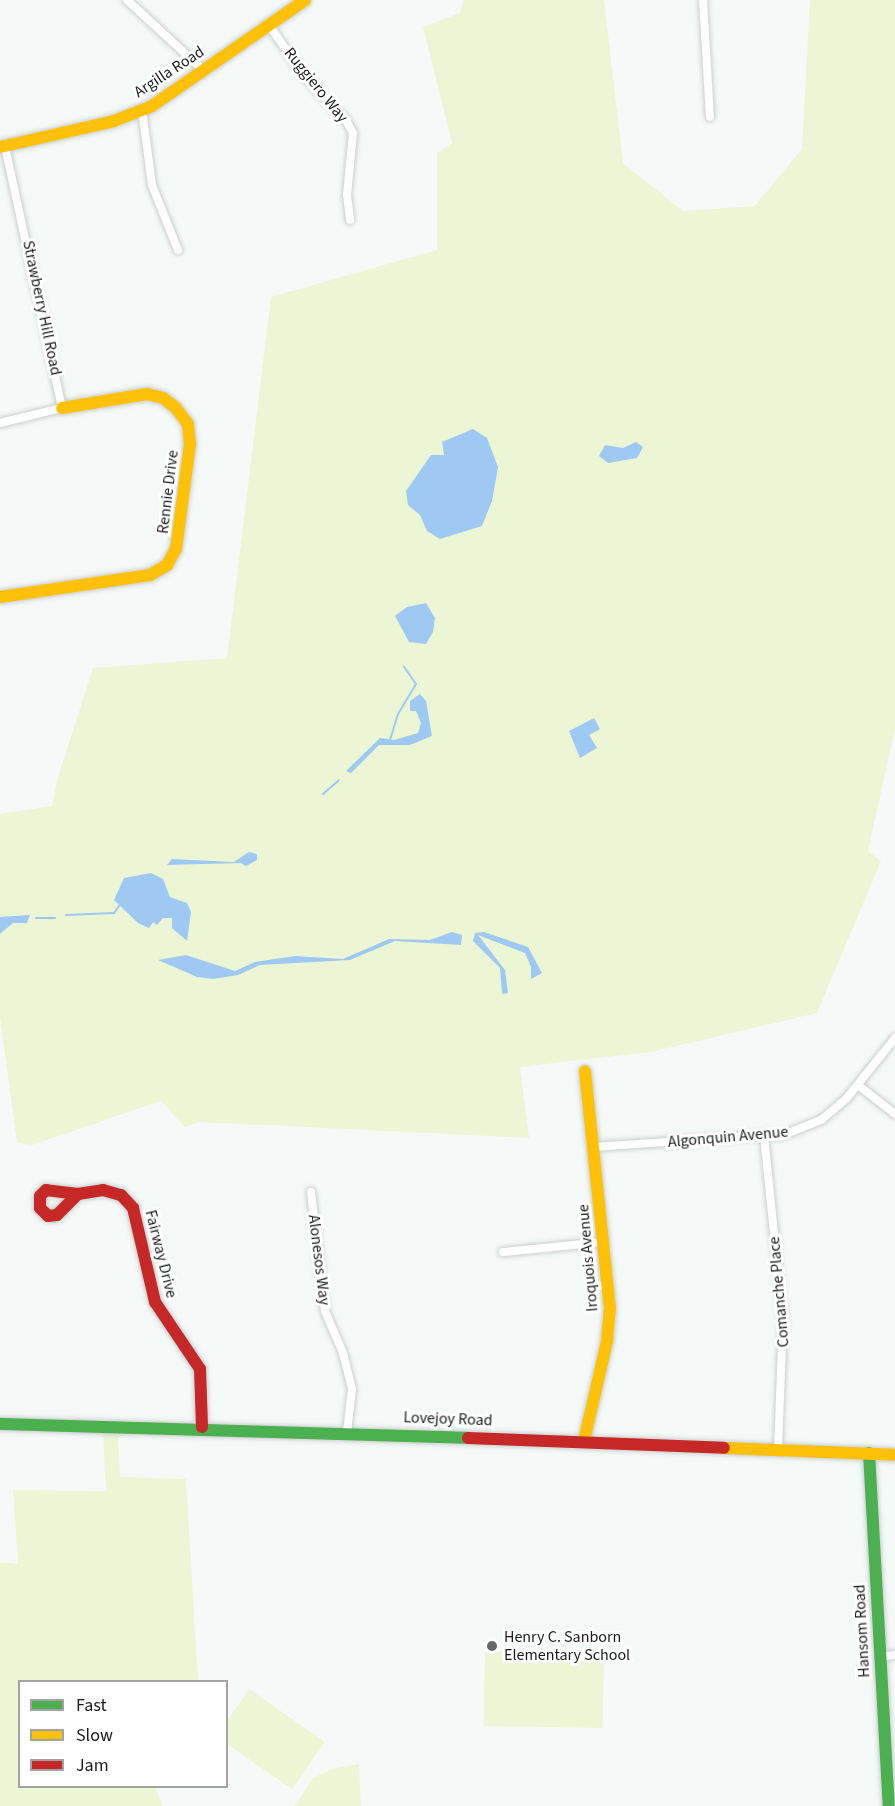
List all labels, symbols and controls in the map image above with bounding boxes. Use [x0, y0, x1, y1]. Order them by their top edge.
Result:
street label: Argilla Road [130, 42, 208, 102]
street label: Ruggiero Way [280, 44, 352, 126]
street label: Strawberry Hill Road [18, 239, 66, 377]
street label: Rennie Drive [153, 449, 183, 535]
street label: Algonquin Avenue [667, 1122, 789, 1152]
street label: Iroquois Avenue [574, 1204, 602, 1312]
street label: Fairway Drive [141, 1208, 181, 1300]
street label: Alonesos Way [304, 1214, 334, 1306]
street label: Comanche Place [765, 1236, 793, 1348]
street label: Lovejoy Road [403, 1408, 493, 1430]
street label: Hansom Road [850, 1584, 874, 1678]
place label: Henry C. Sanborn Elementary School [504, 1627, 630, 1665]
marker: Henry C. Sanborn Elementary School [485, 1639, 499, 1653]
legend [18, 1680, 228, 1788]
text: Fast [76, 1693, 107, 1718]
text: Slow [76, 1723, 113, 1748]
text: Jam [76, 1753, 109, 1778]

